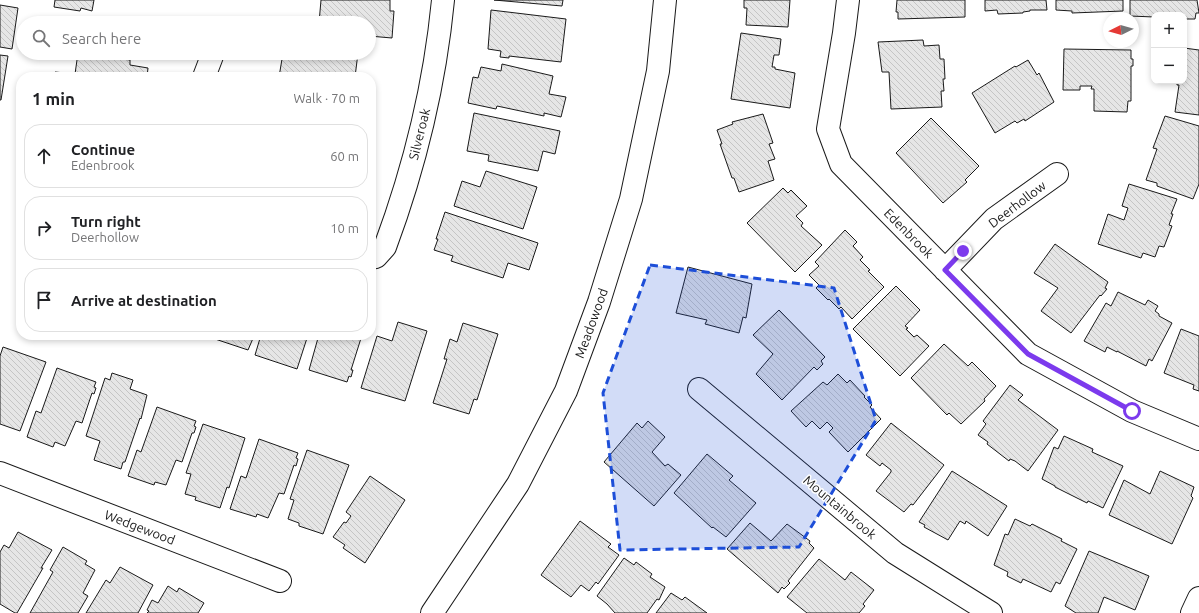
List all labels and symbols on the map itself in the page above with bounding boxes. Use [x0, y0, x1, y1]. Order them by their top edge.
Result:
north arrow [1103, 12, 1139, 48]
street label: Silveroak [406, 106, 432, 161]
street label: Deerhollow [986, 178, 1048, 230]
street label: Edenbrook [882, 206, 937, 261]
route end [954, 242, 972, 260]
street label: Meadowood [572, 286, 610, 360]
route start [1123, 402, 1141, 420]
street label: Mountainbrook [801, 473, 879, 542]
street label: Wedgewood [103, 507, 177, 547]

